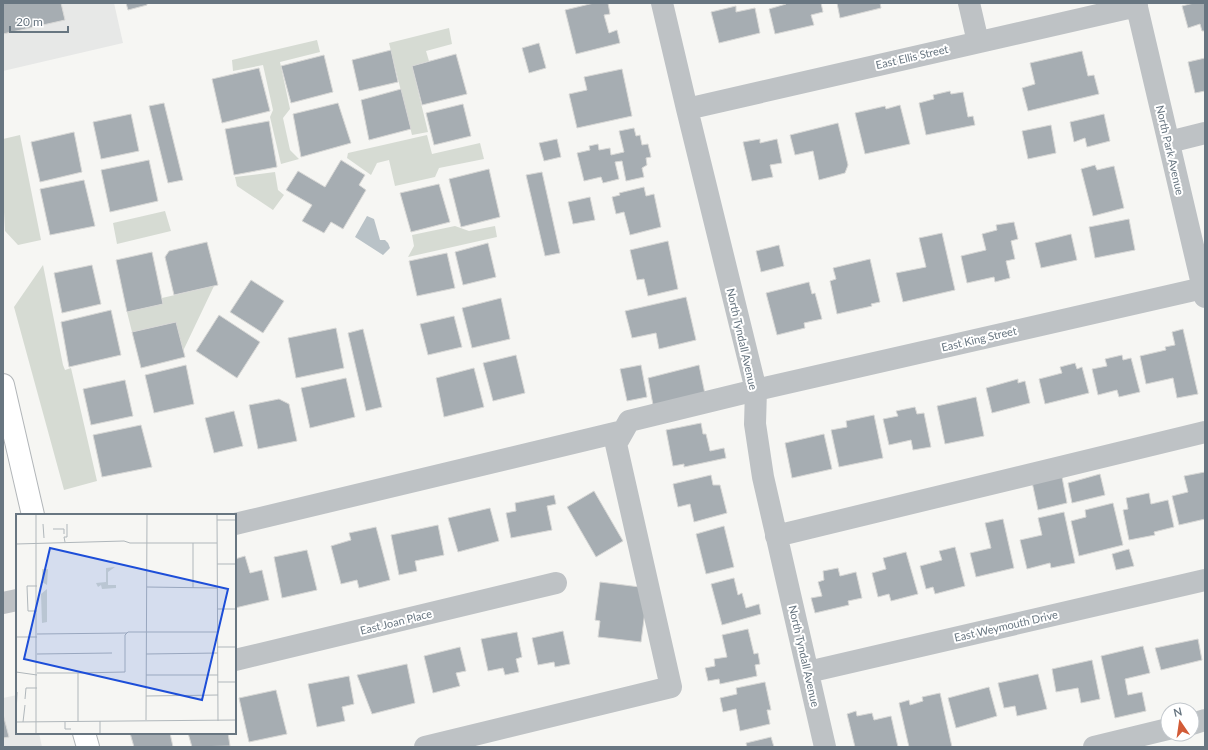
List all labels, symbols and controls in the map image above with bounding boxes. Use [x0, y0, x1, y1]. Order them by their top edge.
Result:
scale bar [10, 8, 68, 34]
text: 20 m [16, 14, 43, 29]
street label: East Ellis Street [874, 42, 949, 71]
street label: North Park Avenue [1154, 104, 1187, 196]
street label: North Tyndall Avenue [724, 287, 761, 391]
street label: East King Street [940, 324, 1018, 353]
inset map [16, 514, 236, 734]
street label: North Tyndall Avenue [786, 604, 823, 708]
street label: East Joan Place [359, 606, 433, 637]
street label: East Weymouth Drive [953, 607, 1059, 644]
north arrow [1160, 702, 1200, 742]
text: N [1172, 704, 1183, 719]

